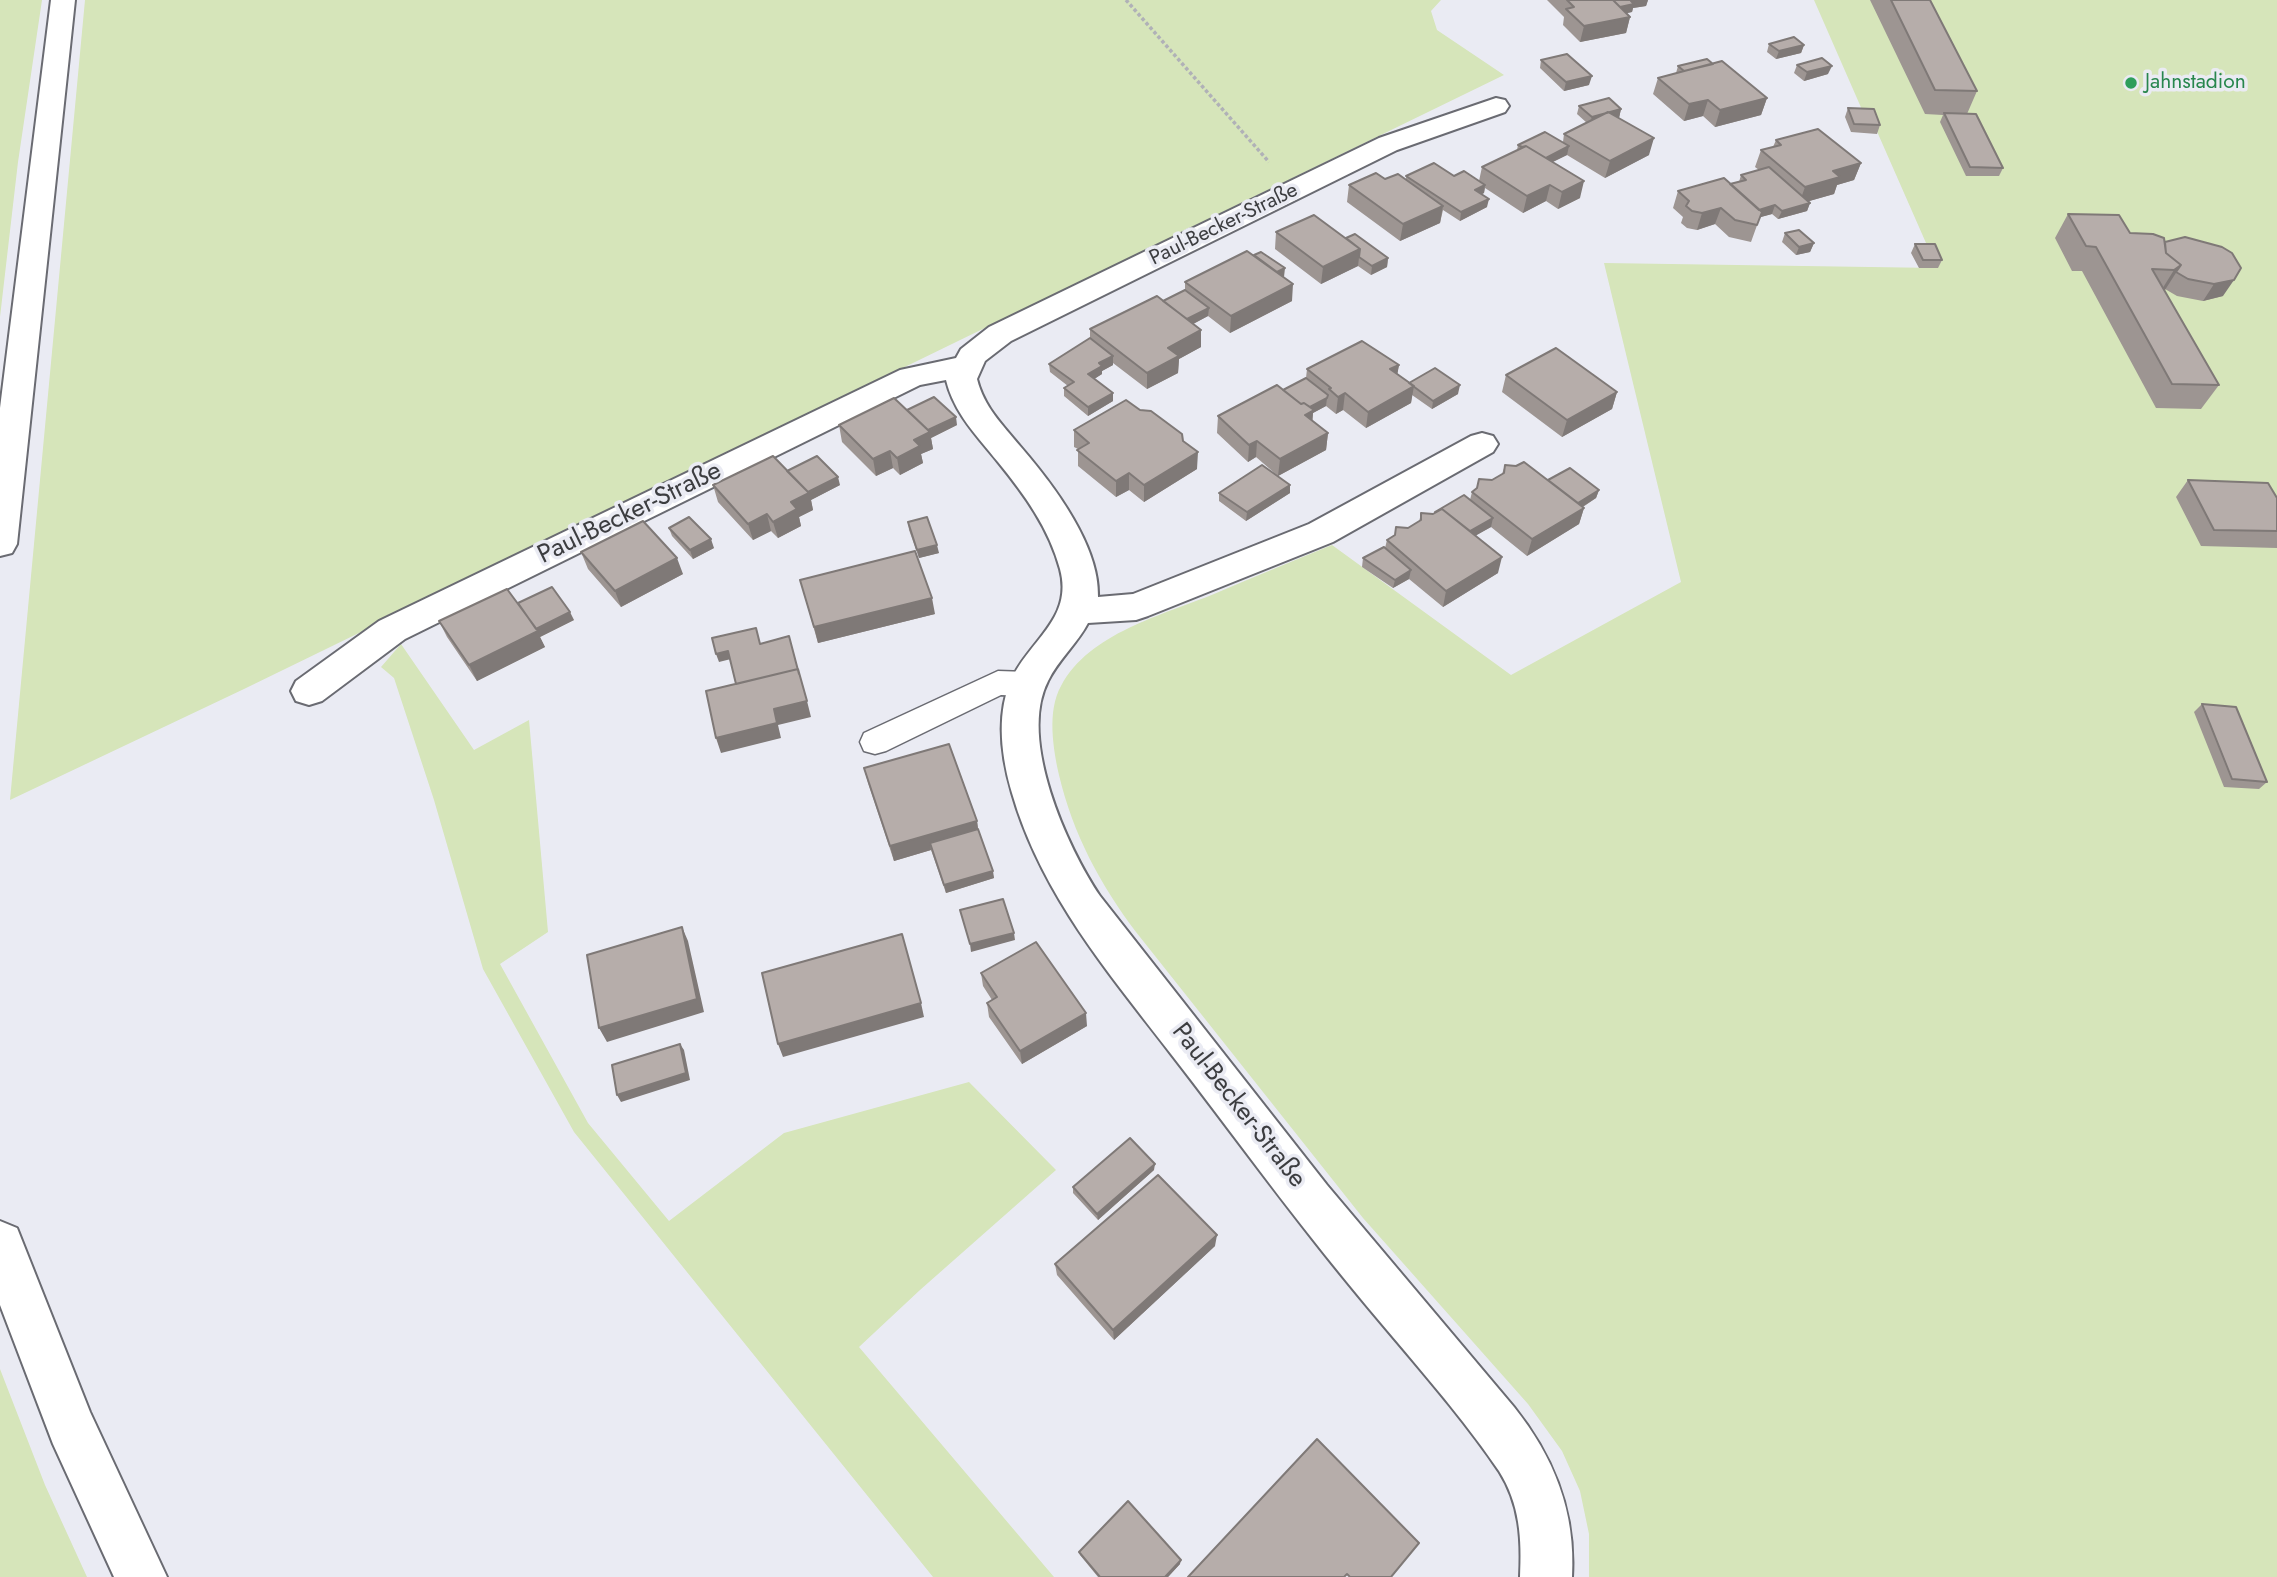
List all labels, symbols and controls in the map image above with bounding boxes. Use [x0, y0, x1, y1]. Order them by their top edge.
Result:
place label: Jahnstadion [2145, 70, 2246, 96]
marker: Jahnstadion [2123, 75, 2139, 91]
street label: Paul-Becker-Straße [1146, 178, 1302, 272]
street label: Paul-Becker-Straße [533, 456, 727, 572]
street label: Paul-Becker-Straße [1164, 1018, 1312, 1194]

